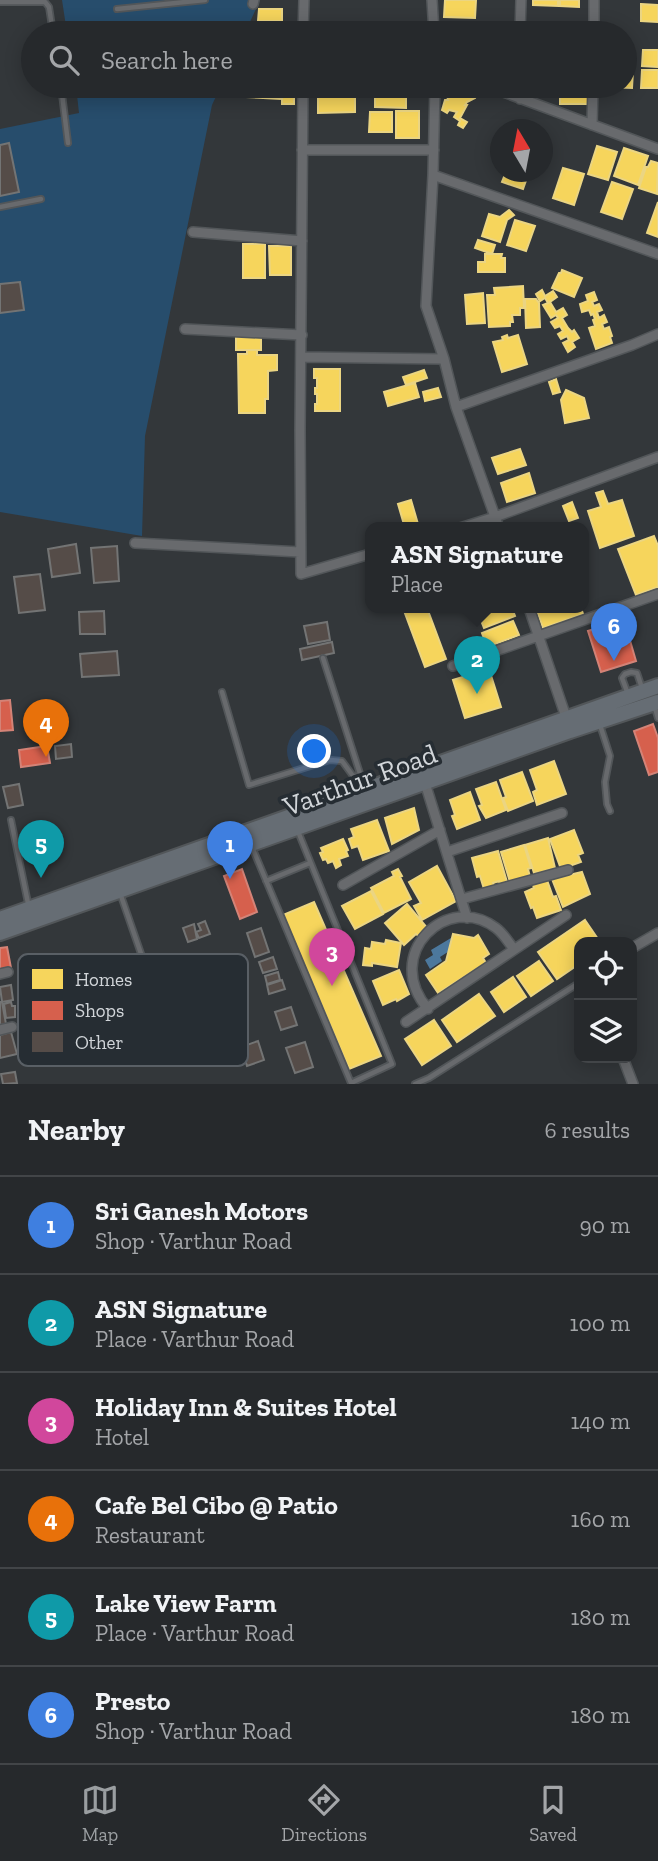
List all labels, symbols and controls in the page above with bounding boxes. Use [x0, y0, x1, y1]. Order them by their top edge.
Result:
search box [21, 21, 637, 98]
icon: search [45, 41, 83, 79]
text: Search here [101, 44, 233, 76]
north arrow [490, 119, 553, 182]
popup [365, 522, 589, 613]
text: ASN Signature [391, 538, 563, 570]
text: Place [391, 570, 443, 598]
pin: 6 [591, 603, 637, 661]
pin: 2 [454, 636, 500, 694]
pin: 4 [23, 699, 69, 757]
your location [297, 734, 331, 768]
street label: Varthur Road [278, 737, 441, 823]
pin: 5 [18, 820, 64, 878]
pin: 1 [207, 821, 253, 879]
pin: 3 [309, 928, 355, 986]
map controls [574, 937, 637, 1063]
button: locate [574, 937, 637, 1000]
legend [18, 954, 248, 1066]
text: Homes [75, 968, 132, 991]
text: Shops [75, 999, 124, 1022]
button: layers [574, 1000, 637, 1063]
text: Other [75, 1031, 123, 1054]
text: Nearby [28, 1112, 125, 1148]
text: 6 results [544, 1116, 630, 1144]
text: Sri Ganesh Motors [95, 1195, 308, 1227]
text: 1 [46, 1211, 56, 1239]
text: 90 m [579, 1211, 630, 1239]
text: Shop · Varthur Road [95, 1227, 292, 1255]
text: ASN Signature [95, 1293, 267, 1325]
text: 2 [45, 1309, 57, 1337]
text: 100 m [570, 1309, 630, 1337]
text: Place · Varthur Road [95, 1325, 294, 1353]
text: Holiday Inn & Suites Hotel [95, 1391, 397, 1423]
text: 3 [45, 1407, 57, 1435]
text: 140 m [570, 1407, 630, 1435]
text: Hotel [95, 1423, 149, 1451]
text: Cafe Bel Cibo @ Patio [95, 1489, 338, 1521]
text: 4 [44, 1505, 58, 1533]
text: 160 m [571, 1505, 630, 1533]
text: Restaurant [95, 1521, 205, 1549]
text: Lake View Farm [95, 1587, 276, 1619]
text: 5 [45, 1603, 57, 1631]
text: 180 m [570, 1603, 630, 1631]
text: Place · Varthur Road [95, 1619, 294, 1647]
text: Presto [95, 1685, 170, 1717]
text: 6 [45, 1701, 57, 1729]
text: 180 m [570, 1701, 630, 1729]
text: Shop · Varthur Road [95, 1717, 292, 1745]
tab: Map [81, 1781, 119, 1846]
tab: Directions [281, 1781, 367, 1846]
tab: Saved [529, 1781, 577, 1846]

